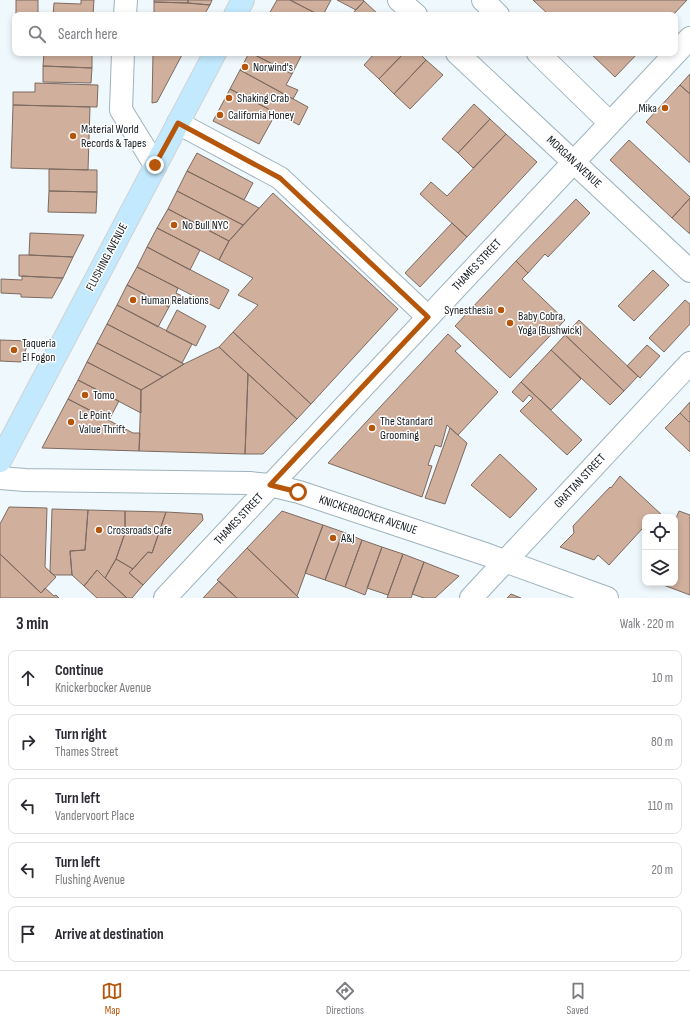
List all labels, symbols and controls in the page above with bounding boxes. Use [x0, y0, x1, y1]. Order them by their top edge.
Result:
search box [12, 12, 678, 56]
icon: search [26, 23, 48, 45]
text: Search here [58, 25, 118, 44]
place label: Norwind's [253, 60, 293, 75]
marker: Norwind's [240, 62, 250, 72]
place label: Shaking Crab [237, 91, 289, 106]
marker: Shaking Crab [224, 93, 234, 103]
place label: Mika [638, 101, 657, 116]
marker: Mika [660, 103, 670, 113]
place label: California Honey [228, 108, 294, 123]
marker: California Honey [215, 110, 225, 120]
place label: Material World Records & Tapes [81, 122, 146, 151]
marker: Material World Records & Tapes [68, 131, 78, 141]
street label: MORGAN AVENUE [543, 133, 605, 191]
route end [146, 156, 164, 174]
place label: No Bull NYC [182, 218, 229, 233]
street label: FLUSHING AVENUE [83, 220, 131, 294]
marker: No Bull NYC [169, 220, 179, 230]
street label: THAMES STREET [449, 236, 505, 294]
place label: Human Relations [141, 293, 209, 308]
marker: Human Relations [128, 295, 138, 305]
place label: Synesthesia [444, 303, 493, 318]
marker: Synesthesia [496, 305, 506, 315]
place label: Baby Cobra Yoga (Bushwick) [518, 309, 582, 338]
marker: Baby Cobra Yoga (Bushwick) [505, 318, 515, 328]
place label: Taqueria El Fogon [22, 336, 56, 365]
marker: Taqueria El Fogon [9, 345, 19, 355]
place label: Tomo [93, 388, 115, 403]
marker: Tomo [80, 390, 90, 400]
place label: Le Point Value Thrift [79, 408, 126, 437]
place label: The Standard Grooming [380, 414, 433, 443]
marker: Le Point Value Thrift [66, 417, 76, 427]
marker: The Standard Grooming [367, 423, 377, 433]
street label: GRATTAN STREET [551, 451, 609, 511]
route start [289, 483, 307, 501]
street label: THAMES STREET [211, 490, 267, 548]
street label: KNICKERBOCKER AVENUE [317, 492, 419, 538]
map controls [642, 514, 678, 586]
button: locate [642, 514, 678, 550]
place label: Crossroads Cafe [107, 523, 172, 538]
marker: Crossroads Cafe [94, 525, 104, 535]
place label: A&J [340, 531, 355, 546]
marker: A&J [328, 533, 338, 543]
button: layers [642, 550, 678, 586]
text: 3 min [16, 614, 49, 634]
text: Walk · 220 m [620, 616, 674, 632]
text: Continue [55, 661, 104, 680]
icon: ahead [17, 667, 39, 689]
text: 10 m [652, 670, 673, 686]
text: Knickerbocker Avenue [55, 680, 151, 696]
text: Turn right [55, 725, 107, 744]
icon: right [17, 731, 39, 753]
text: 80 m [651, 734, 673, 750]
text: Thames Street [55, 744, 118, 760]
text: Turn left [55, 789, 100, 808]
icon: left [17, 795, 39, 817]
text: 110 m [648, 798, 673, 814]
text: Vandervoort Place [55, 808, 134, 824]
text: Turn left [55, 853, 100, 872]
icon: left [17, 859, 39, 881]
text: 20 m [651, 862, 673, 878]
text: Flushing Avenue [55, 872, 125, 888]
icon: arrive [17, 923, 39, 945]
text: Arrive at destination [55, 925, 164, 944]
tab: Map [101, 980, 123, 1017]
tab: Directions [326, 980, 364, 1017]
tab: Saved [567, 980, 589, 1017]

